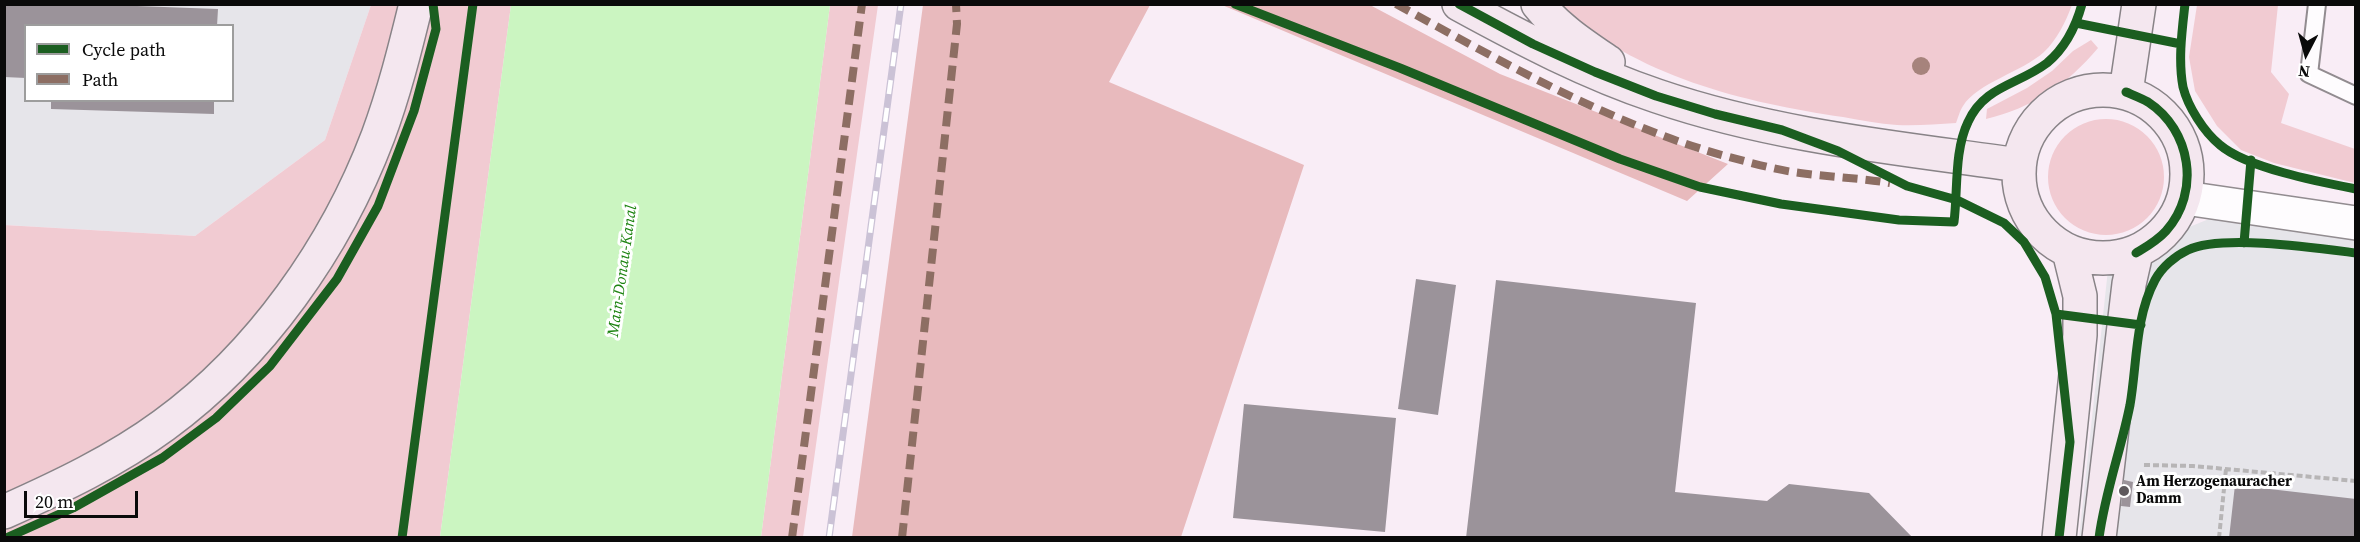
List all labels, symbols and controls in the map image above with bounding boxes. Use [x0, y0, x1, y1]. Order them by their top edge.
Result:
legend [24, 24, 234, 102]
north arrow [2276, 24, 2336, 84]
text: Cycle path [82, 37, 166, 62]
text: N [2297, 60, 2311, 83]
text: Path [82, 67, 118, 92]
water label: Main-Donau-Kanal [604, 204, 642, 338]
place label: Am Herzogenauracher Damm [2136, 473, 2292, 508]
scale bar [27, 479, 141, 517]
marker: Am Herzogenauracher Damm [2117, 484, 2131, 498]
text: 20 m [35, 489, 73, 514]

